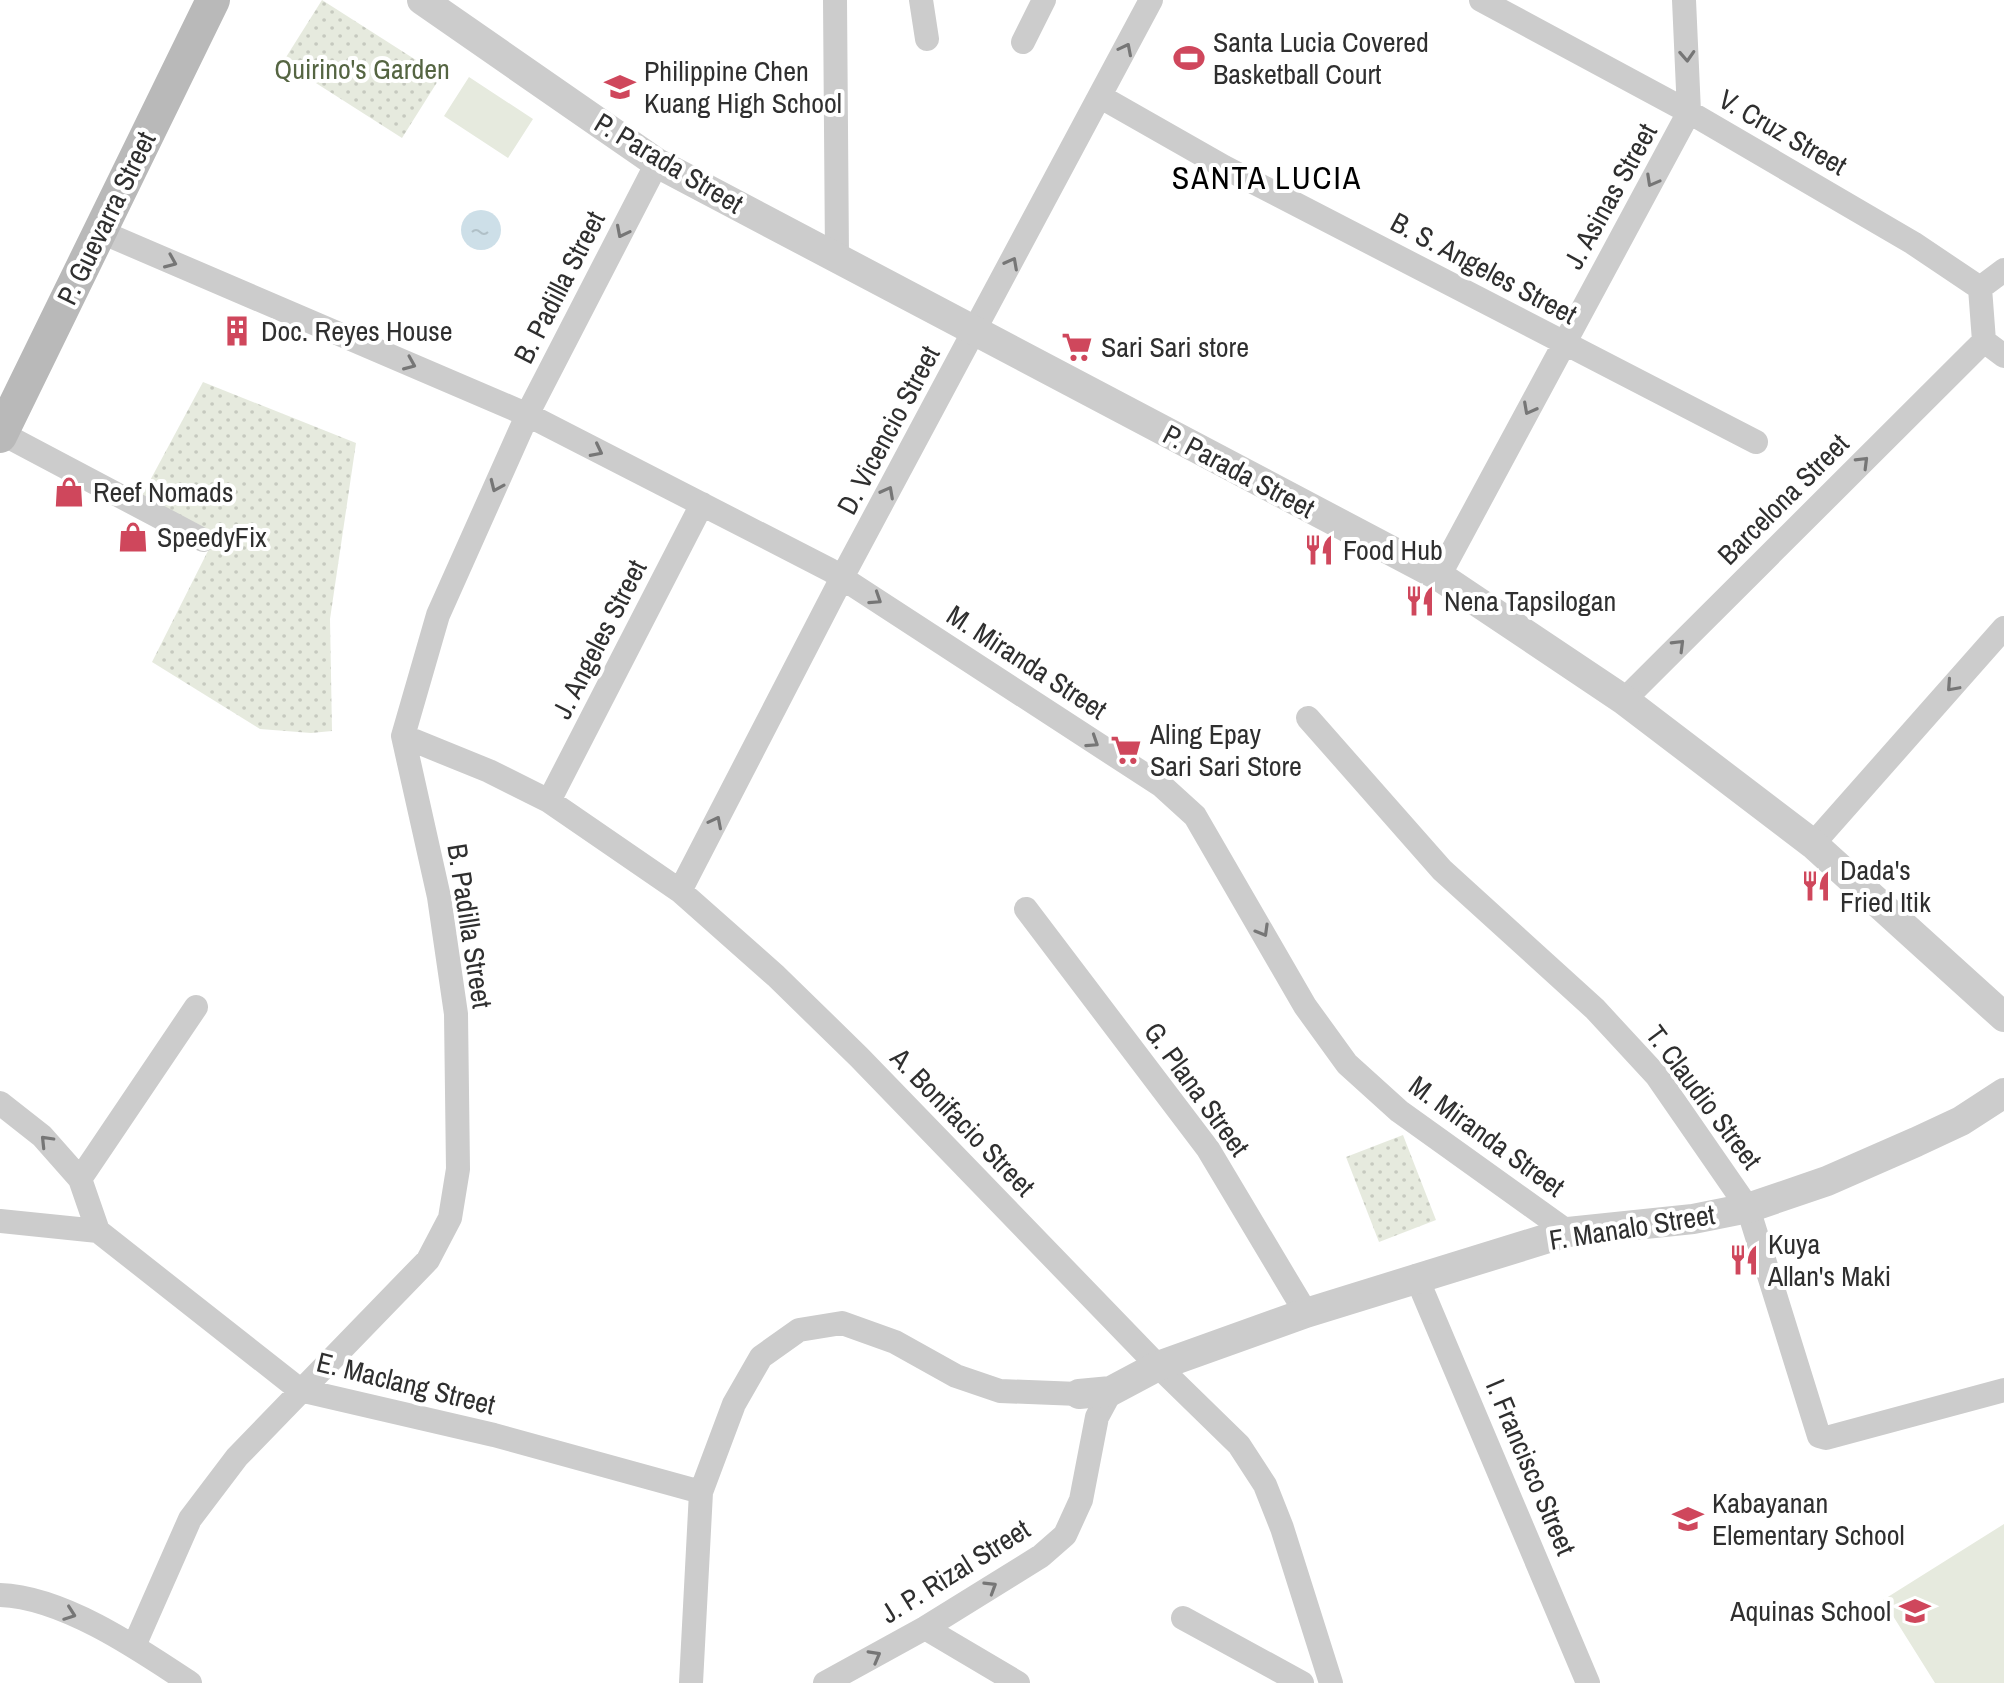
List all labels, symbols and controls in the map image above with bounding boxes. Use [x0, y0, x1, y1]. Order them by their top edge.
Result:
place label: Santa Lucia Covered Basketball Court [1213, 23, 1429, 93]
sports icon: Santa Lucia Covered Basketball Court [1172, 41, 1206, 75]
one-way arrow [1116, 42, 1131, 57]
park label: Quirino's Garden [274, 50, 450, 88]
one-way arrow [1678, 50, 1695, 63]
place label: Philippine Chen Kuang High School [644, 52, 842, 122]
school or university icon: Philippine Chen Kuang High School [603, 70, 637, 104]
street label: V. Cruz Street [1712, 80, 1854, 184]
street label: P. Parada Street [588, 104, 750, 222]
street label: J. Asinas Street [1554, 116, 1666, 276]
street label: P. Guevarra Street [48, 125, 164, 311]
district label: SANTA LUCIA [1172, 156, 1362, 199]
one-way arrow [1646, 172, 1662, 186]
street label: B. S. Angeles Street [1384, 203, 1584, 333]
street label: B. Padilla Street [504, 204, 614, 370]
one-way arrow [616, 224, 631, 238]
one-way arrow [163, 253, 177, 269]
one-way arrow [1002, 256, 1017, 271]
place label: Doc. Reyes House [261, 312, 452, 350]
building icon: Doc. Reyes House [220, 314, 254, 348]
place label: Sari Sari store [1101, 328, 1249, 366]
supermarket icon: Sari Sari store [1060, 330, 1094, 364]
street label: D. Vicencio Street [828, 339, 948, 521]
one-way arrow [402, 355, 416, 371]
one-way arrow [1523, 401, 1538, 416]
street label: P. Parada Street [1156, 415, 1322, 527]
street label: Barcelona Street [1709, 425, 1857, 573]
one-way arrow [589, 441, 604, 456]
one-way arrow [1854, 456, 1868, 471]
place label: Reef Nomads [93, 473, 233, 511]
shop icon: Reef Nomads [52, 475, 86, 509]
one-way arrow [490, 478, 506, 492]
one-way arrow [879, 486, 894, 500]
place label: SpeedyFix [157, 518, 267, 556]
shop icon: SpeedyFix [116, 520, 150, 554]
place label: Food Hub [1343, 531, 1443, 569]
restaurant icon: Food Hub [1302, 533, 1336, 567]
street label: J. Angeles Street [543, 553, 655, 725]
place label: Nena Tapsilogan [1444, 582, 1616, 620]
restaurant icon: Nena Tapsilogan [1403, 584, 1437, 618]
one-way arrow [867, 589, 882, 604]
street label: M. Miranda Street [940, 596, 1114, 728]
one-way arrow [1670, 640, 1684, 654]
one-way arrow [1948, 677, 1962, 692]
place label: Aling Epay Sari Sari Store [1149, 715, 1302, 785]
one-way arrow [1085, 732, 1099, 747]
supermarket icon: Aling Epay Sari Sari Store [1109, 733, 1143, 767]
one-way arrow [706, 815, 722, 830]
street label: B. Padilla Street [438, 841, 502, 1011]
place label: Dada's Fried Itik [1840, 851, 1931, 921]
restaurant icon: Dada's Fried Itik [1799, 869, 1833, 903]
one-way arrow [1253, 922, 1269, 937]
street label: G. Plana Street [1135, 1014, 1259, 1164]
street label: T. Claudio Street [1637, 1017, 1771, 1177]
street label: A. Bonifacio Street [882, 1039, 1044, 1205]
street label: M. Miranda Street [1401, 1067, 1573, 1205]
one-way arrow [41, 1136, 55, 1150]
street label: F. Manalo Street [1546, 1195, 1718, 1259]
place label: Kuya Allan's Maki [1767, 1225, 1891, 1295]
restaurant icon: Kuya Allan's Maki [1727, 1243, 1761, 1277]
street label: E. Maclang Street [313, 1342, 499, 1424]
street label: I. Francisco Street [1477, 1373, 1585, 1561]
place label: Kabayanan Elementary School [1712, 1484, 1905, 1554]
school or university icon: Kabayanan Elementary School [1671, 1502, 1705, 1536]
street label: J. P. Rizal Street [873, 1510, 1037, 1632]
one-way arrow [982, 1581, 997, 1597]
place label: Aquinas School [1729, 1592, 1891, 1630]
school or university icon: Aquinas School [1898, 1594, 1932, 1628]
one-way arrow [62, 1604, 76, 1621]
one-way arrow [866, 1650, 881, 1665]

